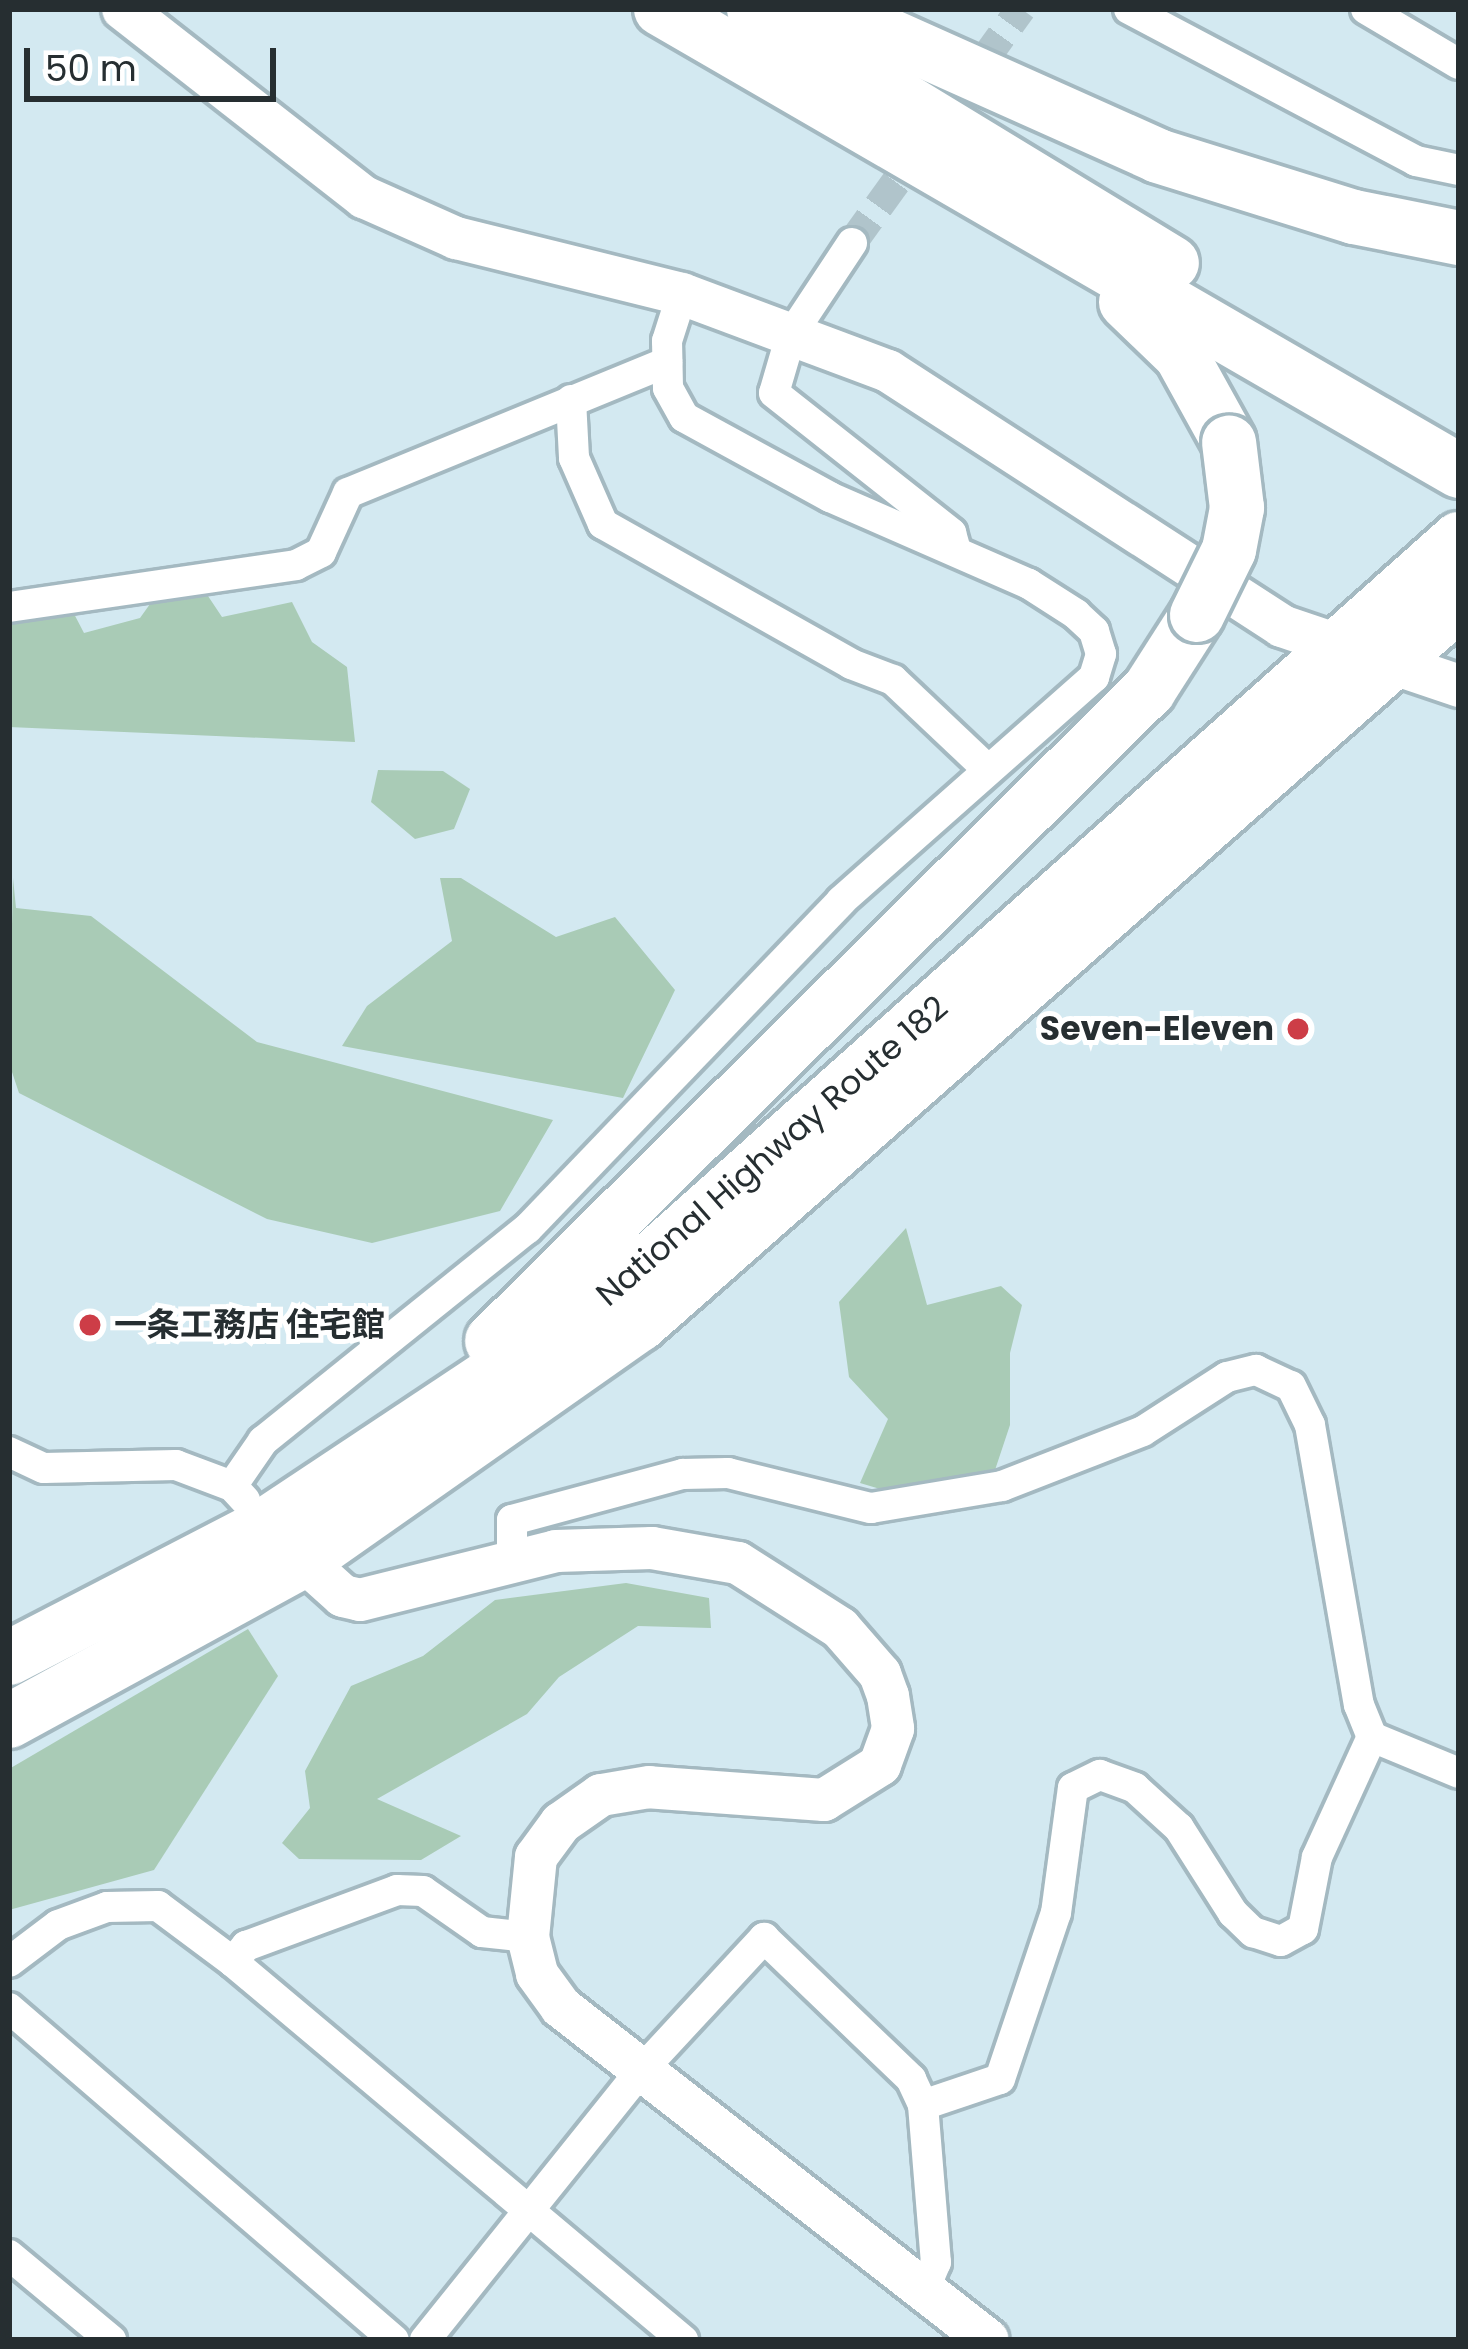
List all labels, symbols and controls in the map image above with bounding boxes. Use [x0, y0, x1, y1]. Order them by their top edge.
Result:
scale bar [30, 24, 282, 98]
text: 50 m [45, 43, 137, 94]
street label: National Highway Route 182 [588, 988, 956, 1314]
place label: Seven-Eleven [1040, 1009, 1274, 1049]
marker: Seven-Eleven [1285, 1016, 1311, 1042]
place label: 一条工務店 住宅館 [114, 1305, 385, 1345]
marker: 一条工務店 住宅館 [77, 1312, 103, 1338]

